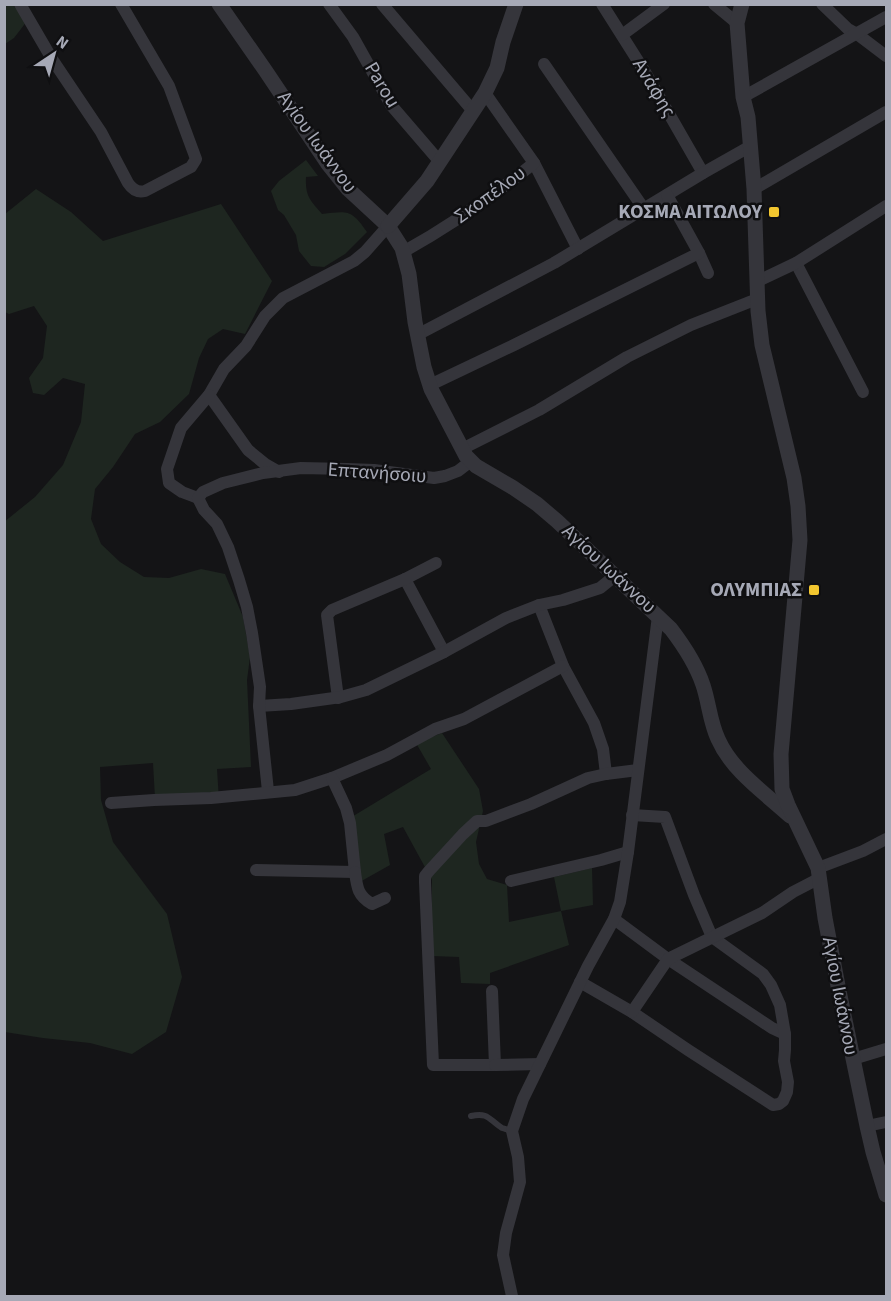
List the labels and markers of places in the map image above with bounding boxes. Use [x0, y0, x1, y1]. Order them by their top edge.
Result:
place label: ΚΟΣΜΑ ΑΙΤΩΛΟΥ [618, 198, 762, 226]
marker: ΚΟΣΜΑ ΑΙΤΩΛΟΥ [767, 205, 781, 219]
place label: ΟΛΥΜΠΙΑΣ [710, 576, 802, 604]
marker: ΟΛΥΜΠΙΑΣ [807, 583, 821, 597]

